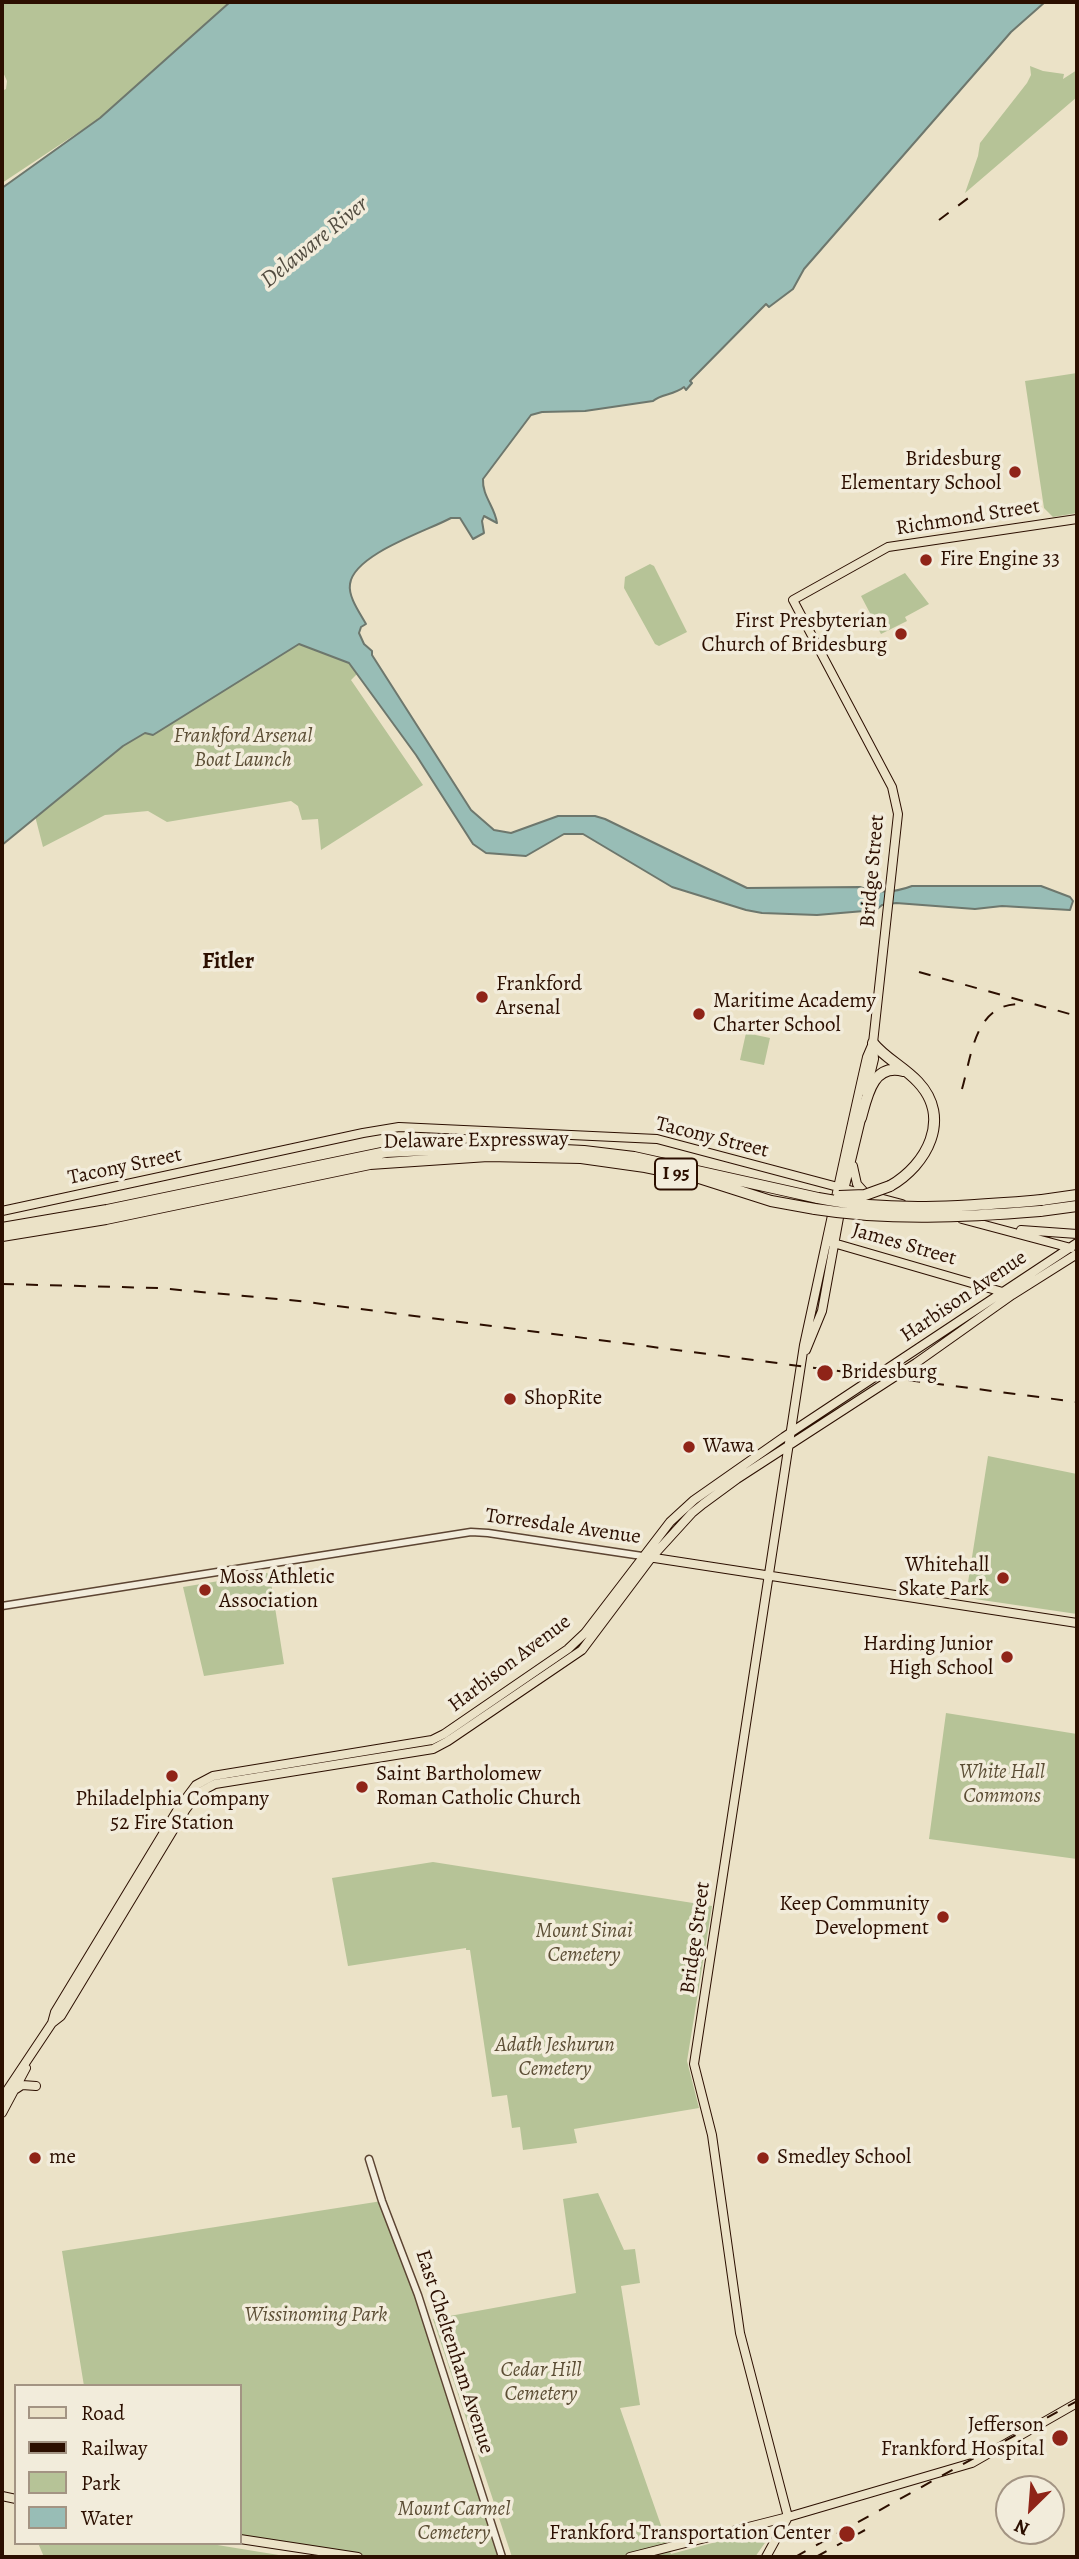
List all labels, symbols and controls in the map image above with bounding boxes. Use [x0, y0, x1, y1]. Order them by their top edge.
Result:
water label: Delaware River [256, 191, 374, 295]
place label: Bridesburg Elementary School [840, 447, 1001, 497]
marker: Bridesburg Elementary School [1007, 464, 1023, 480]
street label: Richmond Street [894, 494, 1042, 542]
place label: Fire Engine 33 [940, 547, 1060, 573]
marker: Fire Engine 33 [918, 552, 934, 568]
place label: First Presbyterian Church of Bridesburg [702, 609, 887, 659]
marker: First Presbyterian Church of Bridesburg [893, 626, 909, 642]
park label: Frankford Arsenal Boat Launch [174, 724, 312, 774]
street label: Bridge Street [856, 813, 890, 929]
district label: Fitler [202, 948, 254, 976]
place label: Frankford Arsenal [496, 972, 582, 1022]
marker: Frankford Arsenal [474, 989, 490, 1005]
place label: Maritime Academy Charter School [713, 989, 876, 1039]
marker: Maritime Academy Charter School [691, 1006, 707, 1022]
street label: Tacony Street [653, 1112, 771, 1164]
street label: Delaware Expressway [383, 1127, 569, 1155]
street label: Tacony Street [66, 1143, 184, 1191]
road number: I 95 [655, 1158, 697, 1190]
street label: James Street [849, 1218, 959, 1272]
street label: Harbison Avenue [896, 1245, 1032, 1349]
place label: Bridesburg [841, 1360, 937, 1386]
marker: Bridesburg [815, 1363, 835, 1383]
place label: ShopRite [524, 1386, 602, 1412]
marker: ShopRite [502, 1391, 518, 1407]
place label: Wawa [703, 1434, 755, 1460]
marker: Wawa [681, 1439, 697, 1455]
street label: Torresdale Avenue [484, 1504, 642, 1550]
place label: Whitehall Skate Park [898, 1553, 989, 1603]
place label: Moss Athletic Association [219, 1565, 335, 1615]
marker: Whitehall Skate Park [995, 1570, 1011, 1586]
marker: Moss Athletic Association [197, 1582, 213, 1598]
street label: Harbison Avenue [444, 1610, 576, 1718]
place label: Harding Junior High School [863, 1632, 993, 1682]
marker: Harding Junior High School [999, 1649, 1015, 1665]
park label: White Hall Commons [959, 1760, 1045, 1810]
place label: Saint Bartholomew Roman Catholic Church [376, 1762, 581, 1812]
marker: Philadelphia Company 52 Fire Station [164, 1768, 180, 1784]
marker: Saint Bartholomew Roman Catholic Church [354, 1779, 370, 1795]
place label: Philadelphia Company 52 Fire Station [75, 1787, 269, 1837]
street label: Bridge Street [676, 1880, 716, 1996]
place label: Keep Community Development [779, 1892, 929, 1942]
marker: Keep Community Development [935, 1909, 951, 1925]
park label: Mount Sinai Cemetery [536, 1919, 632, 1969]
park label: Adath Jeshurun Cemetery [495, 2033, 615, 2083]
place label: me [49, 2145, 76, 2171]
place label: Smedley School [777, 2145, 911, 2171]
marker: me [27, 2150, 43, 2166]
marker: Smedley School [755, 2150, 771, 2166]
street label: East Cheltenham Avenue [409, 2247, 499, 2457]
park label: Wissinoming Park [245, 2303, 387, 2329]
park label: Cedar Hill Cemetery [501, 2358, 581, 2408]
legend [14, 2384, 242, 2545]
text: Road [81, 2399, 125, 2427]
place label: Jefferson Frankford Hospital [881, 2413, 1044, 2463]
marker: Jefferson Frankford Hospital [1050, 2428, 1070, 2448]
text: Railway [81, 2434, 147, 2462]
text: Park [81, 2469, 120, 2497]
north arrow [995, 2475, 1065, 2545]
park label: Mount Carmel Cemetery [398, 2497, 510, 2547]
text: Water [81, 2504, 133, 2532]
text: N [1010, 2513, 1034, 2542]
place label: Frankford Transportation Center [549, 2521, 831, 2547]
marker: Frankford Transportation Center [837, 2524, 857, 2544]

